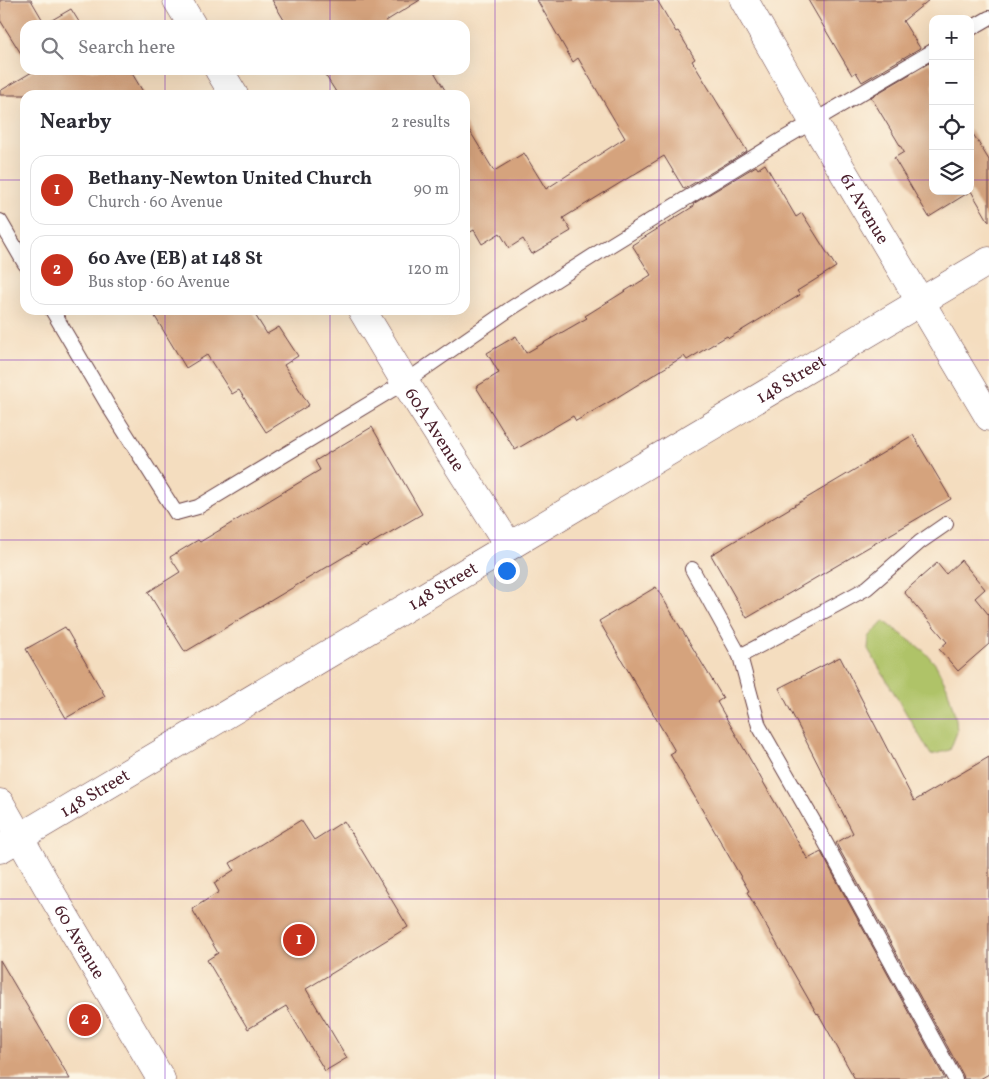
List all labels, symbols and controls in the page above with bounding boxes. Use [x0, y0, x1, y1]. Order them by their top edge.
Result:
map controls [929, 15, 974, 195]
button: + [929, 15, 974, 60]
search box [20, 20, 470, 75]
icon: search [38, 34, 66, 62]
text: Search here [78, 35, 175, 61]
button: − [929, 60, 974, 105]
button: locate [929, 105, 974, 150]
text: Nearby [40, 108, 111, 137]
text: 2 results [391, 112, 450, 134]
button: layers [929, 150, 974, 195]
text: Bethany-Newton United Church [88, 166, 372, 192]
street label: 61 Avenue [833, 169, 895, 249]
text: 1 [54, 179, 60, 201]
text: 90 m [413, 179, 449, 201]
text: Church · 60 Avenue [88, 192, 223, 214]
text: 60 Ave (EB) at 148 St [88, 246, 263, 272]
text: 2 [53, 259, 61, 281]
text: 120 m [407, 259, 449, 281]
text: Bus stop · 60 Avenue [88, 272, 230, 294]
street label: 148 Street [752, 350, 831, 411]
street label: 60A Avenue [398, 383, 470, 477]
street label: 148 Street [404, 557, 483, 618]
your location [494, 558, 520, 584]
street label: 148 Street [56, 764, 135, 825]
street label: 60 Avenue [47, 901, 110, 984]
pin: 1 [283, 921, 315, 959]
pin: 2 [69, 1001, 101, 1039]

